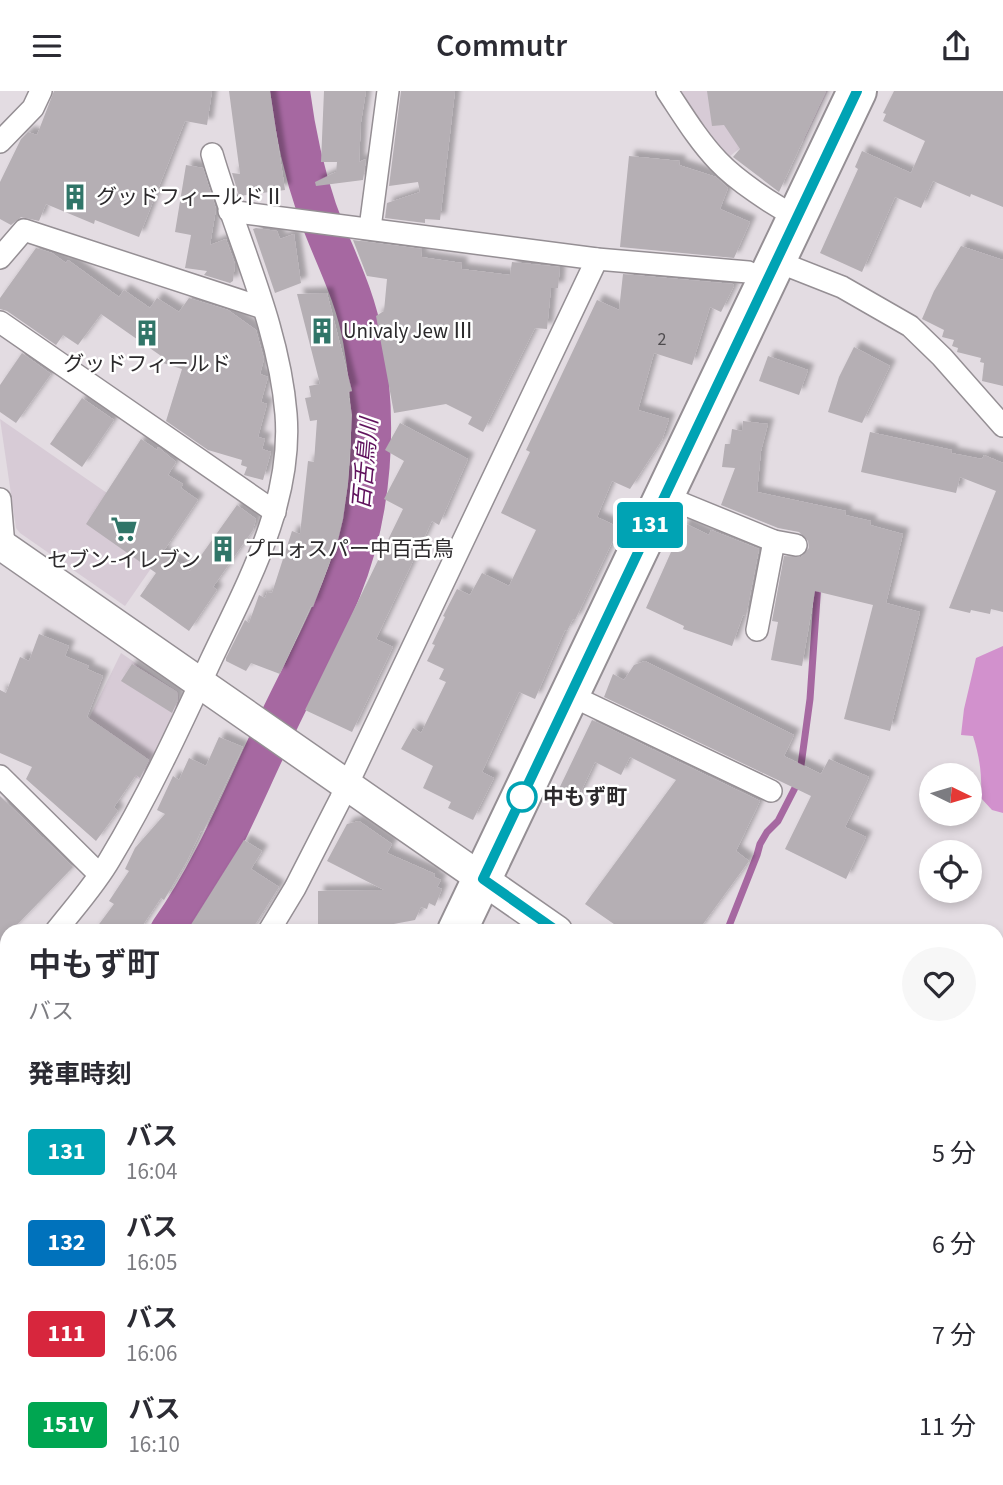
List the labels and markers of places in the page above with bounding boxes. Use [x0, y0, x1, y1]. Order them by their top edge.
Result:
building icon: グッドフィールドⅡ [60, 182, 90, 212]
place label: グッドフィールドⅡ [96, 182, 285, 212]
building icon: Univaly Jew Ⅲ [307, 316, 337, 346]
place label: Univaly Jew Ⅲ [343, 316, 473, 346]
building icon: グッドフィールド [132, 318, 162, 348]
place label: グッドフィールド [63, 349, 231, 379]
supermarket icon: セブン-イレブン [109, 514, 139, 544]
building icon: プロォスパー中百舌鳥 [208, 534, 238, 564]
place label: プロォスパー中百舌鳥 [244, 534, 454, 564]
place label: セブン-イレブン [47, 545, 201, 575]
marker: 中もず町 [507, 782, 537, 812]
place label: 中もず町 [543, 782, 627, 812]

